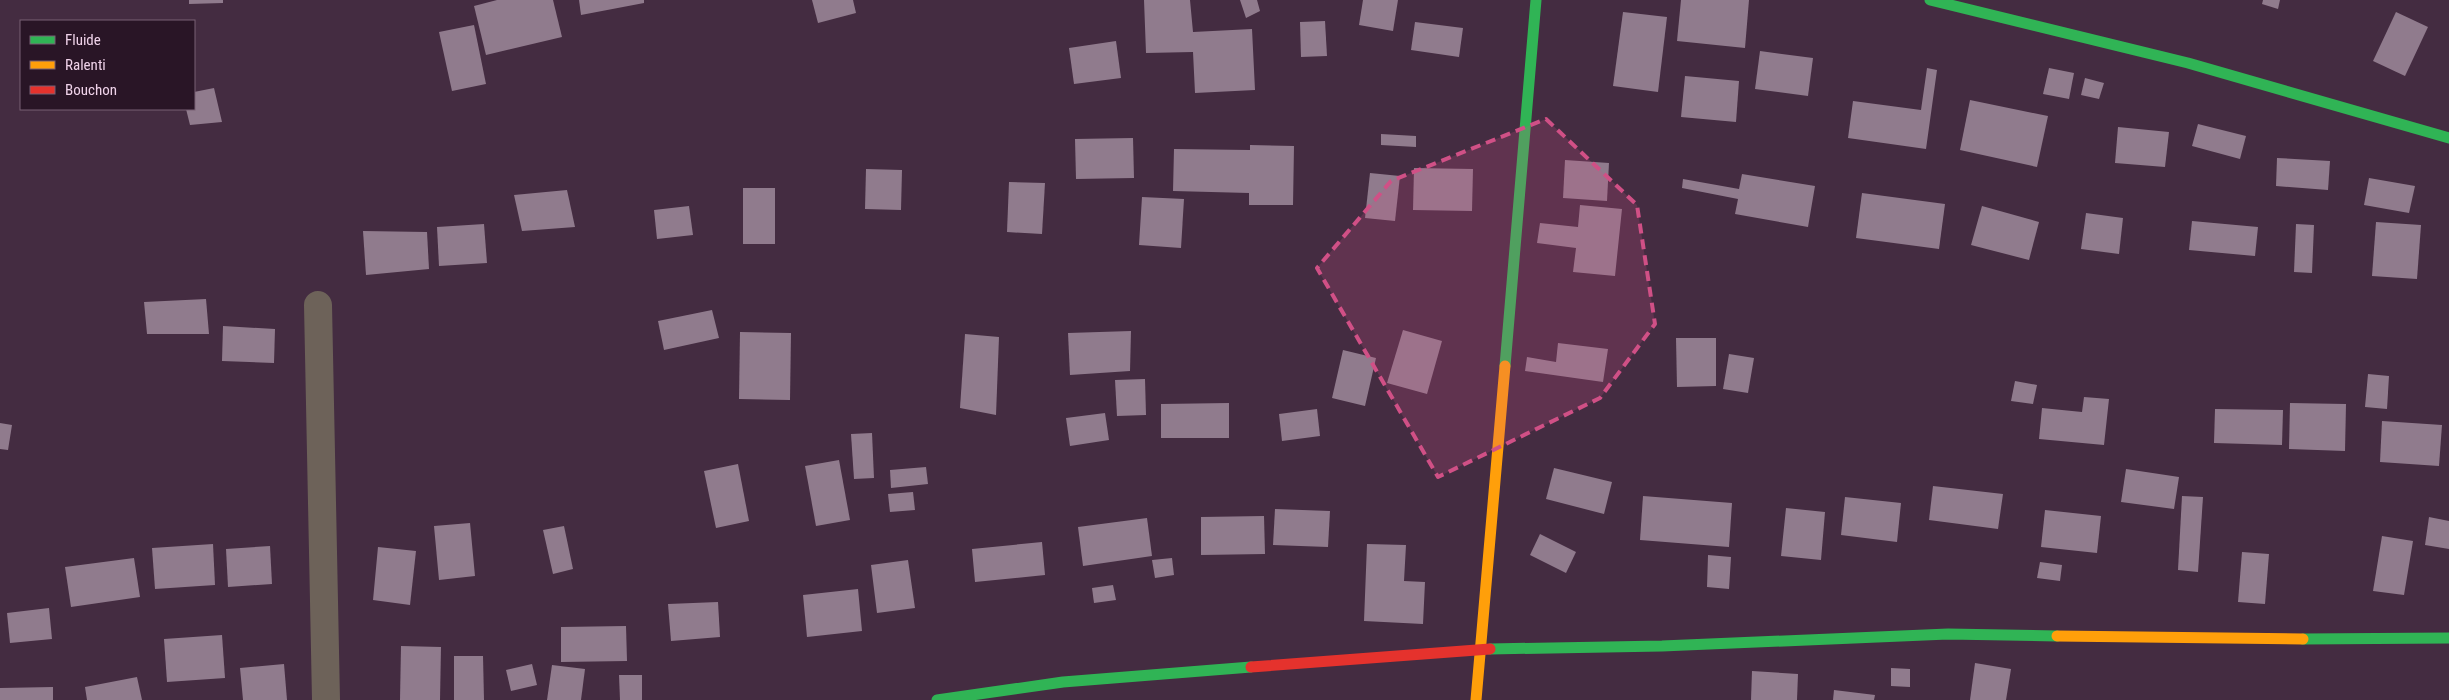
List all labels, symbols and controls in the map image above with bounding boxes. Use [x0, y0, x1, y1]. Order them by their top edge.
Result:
legend [20, 20, 195, 110]
text: Fluide [65, 31, 101, 49]
text: Ralenti [65, 56, 106, 74]
text: Bouchon [65, 81, 117, 99]

